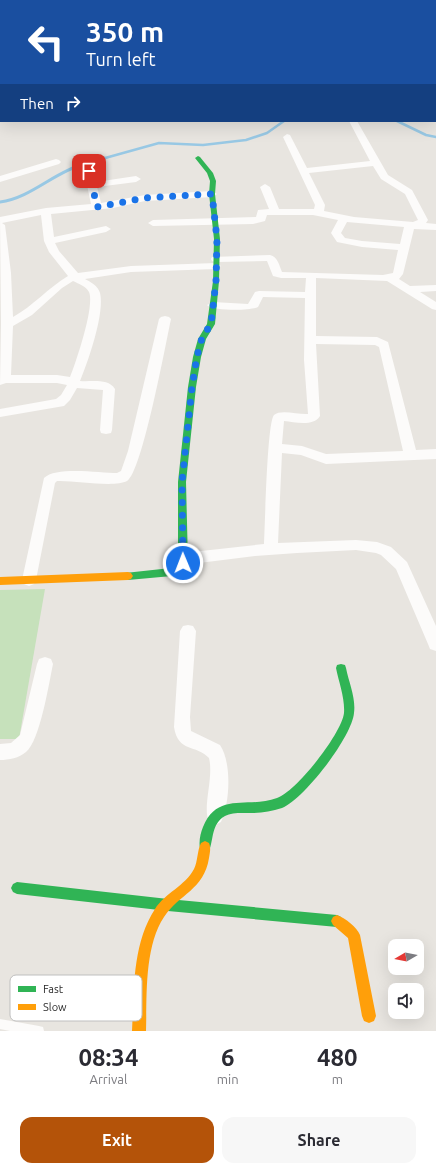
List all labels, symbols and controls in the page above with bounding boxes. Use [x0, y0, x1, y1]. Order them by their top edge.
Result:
icon: left [20, 16, 72, 68]
text: 350 m [86, 16, 164, 47]
text: Turn left [86, 49, 156, 69]
icon: right [62, 92, 84, 114]
text: Then [20, 95, 54, 112]
pin [72, 154, 106, 188]
icon: arrive [78, 160, 100, 182]
position arrow [162, 542, 204, 584]
north arrow [388, 939, 424, 975]
map controls [388, 939, 424, 1019]
legend [10, 975, 142, 1021]
text: Fast [43, 983, 64, 995]
button: sound [388, 983, 424, 1019]
text: Slow [43, 1001, 67, 1013]
text: 08:34 [78, 1044, 138, 1071]
text: 6 [221, 1044, 234, 1071]
text: 480 [317, 1044, 358, 1071]
text: Arrival [89, 1072, 127, 1086]
text: min [217, 1072, 239, 1086]
text: m [332, 1072, 343, 1086]
button: Exit [20, 1117, 214, 1163]
button: Share [222, 1117, 416, 1163]

